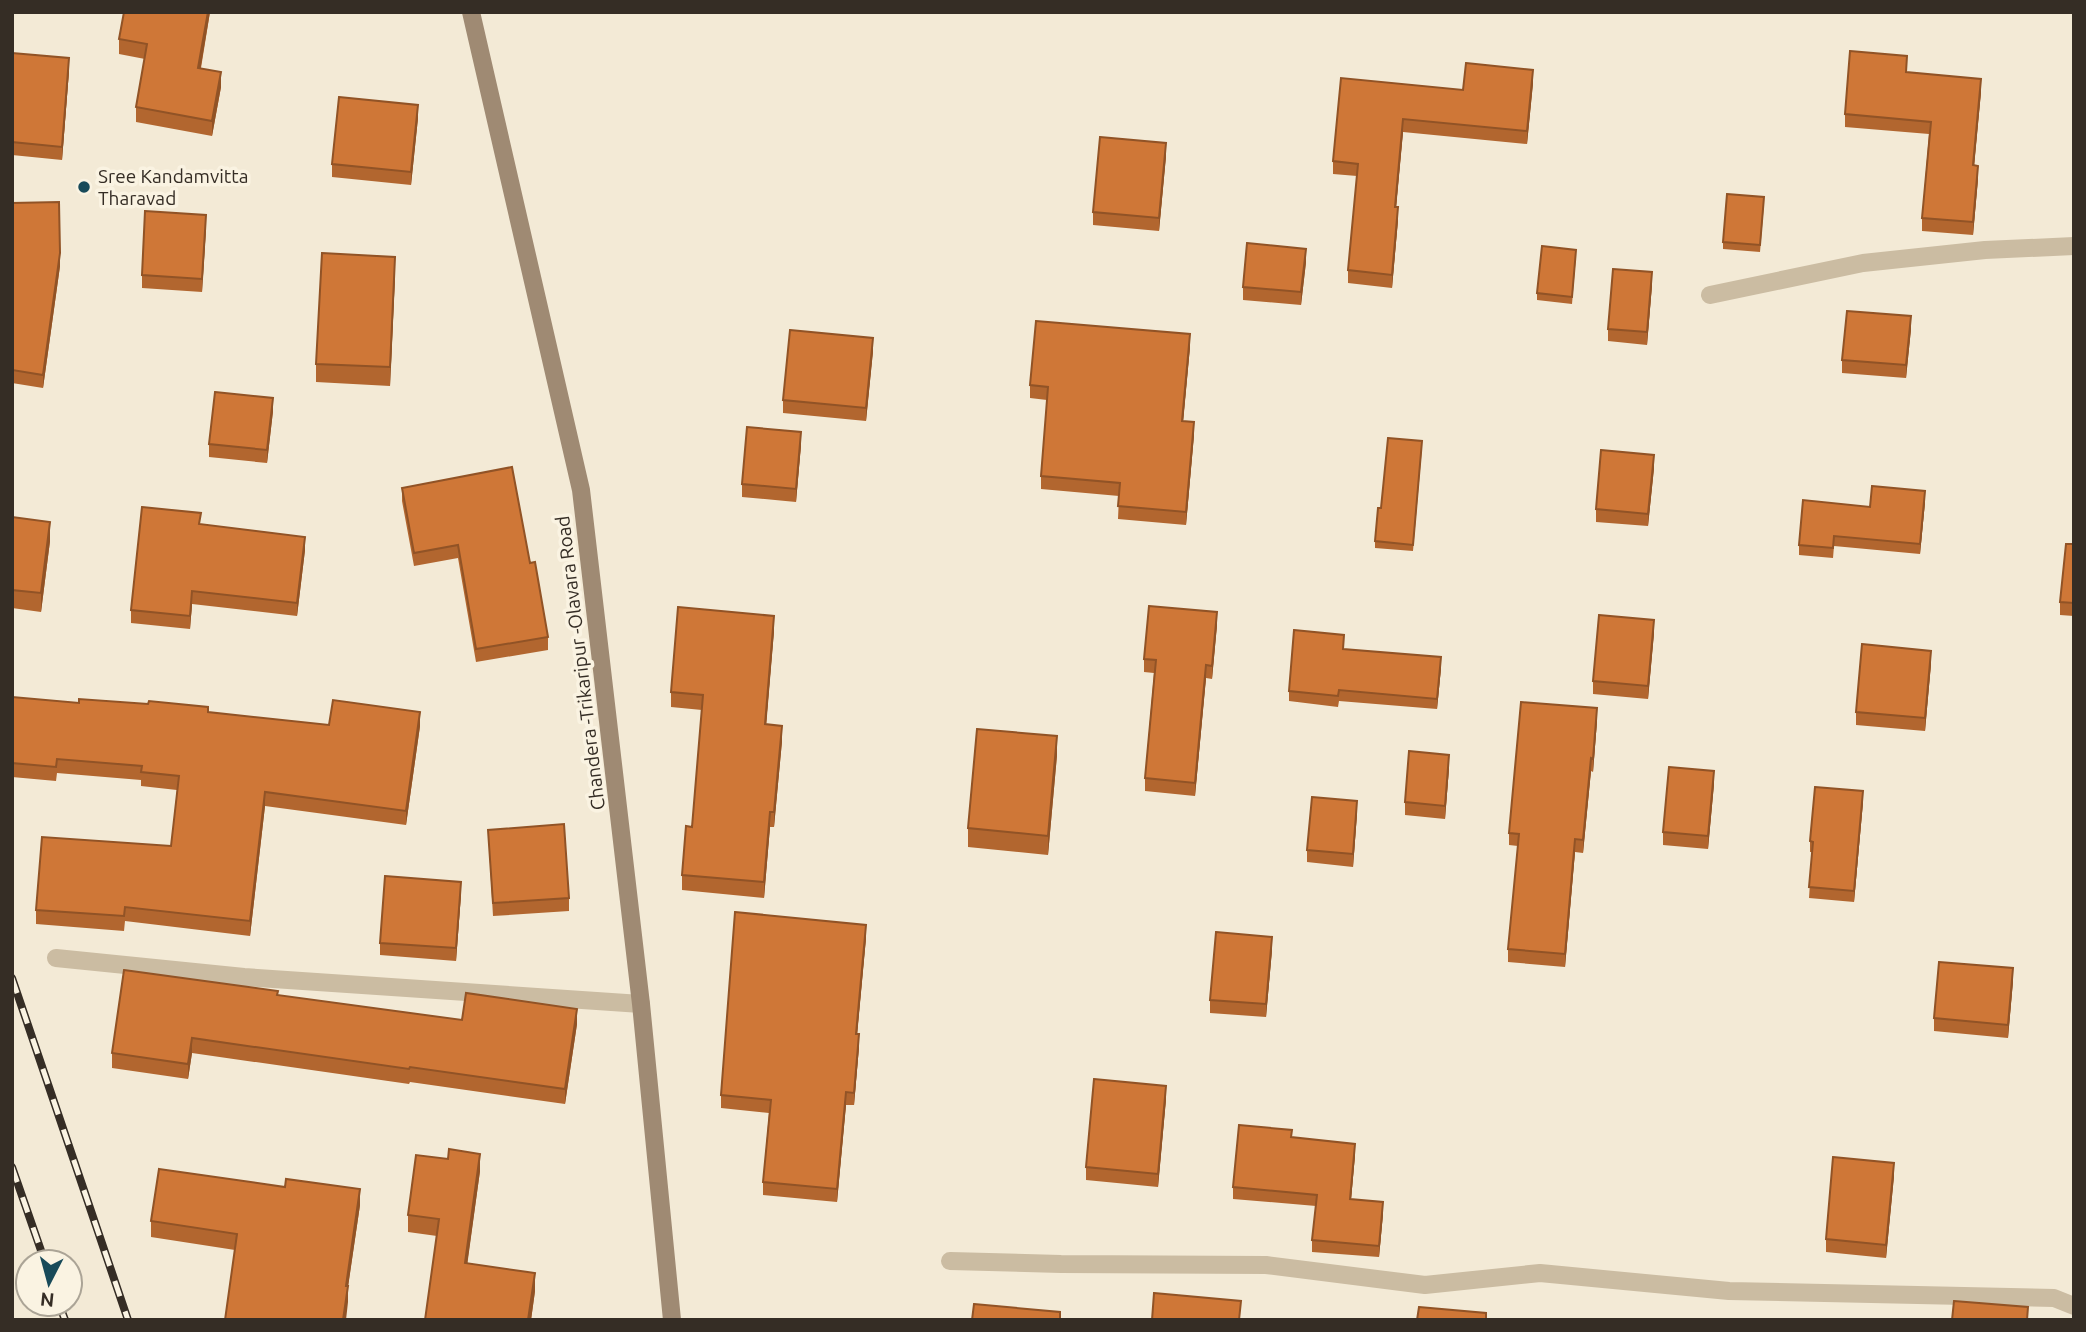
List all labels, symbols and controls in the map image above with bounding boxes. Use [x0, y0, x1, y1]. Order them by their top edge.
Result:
place label: Sree Kandamvitta Tharavad [98, 165, 248, 209]
marker: Sree Kandamvitta Tharavad [76, 179, 92, 195]
street label: Chandera -Trikaripur -Olavara Road [551, 515, 609, 811]
north arrow [14, 1248, 84, 1318]
text: N [39, 1288, 55, 1312]

